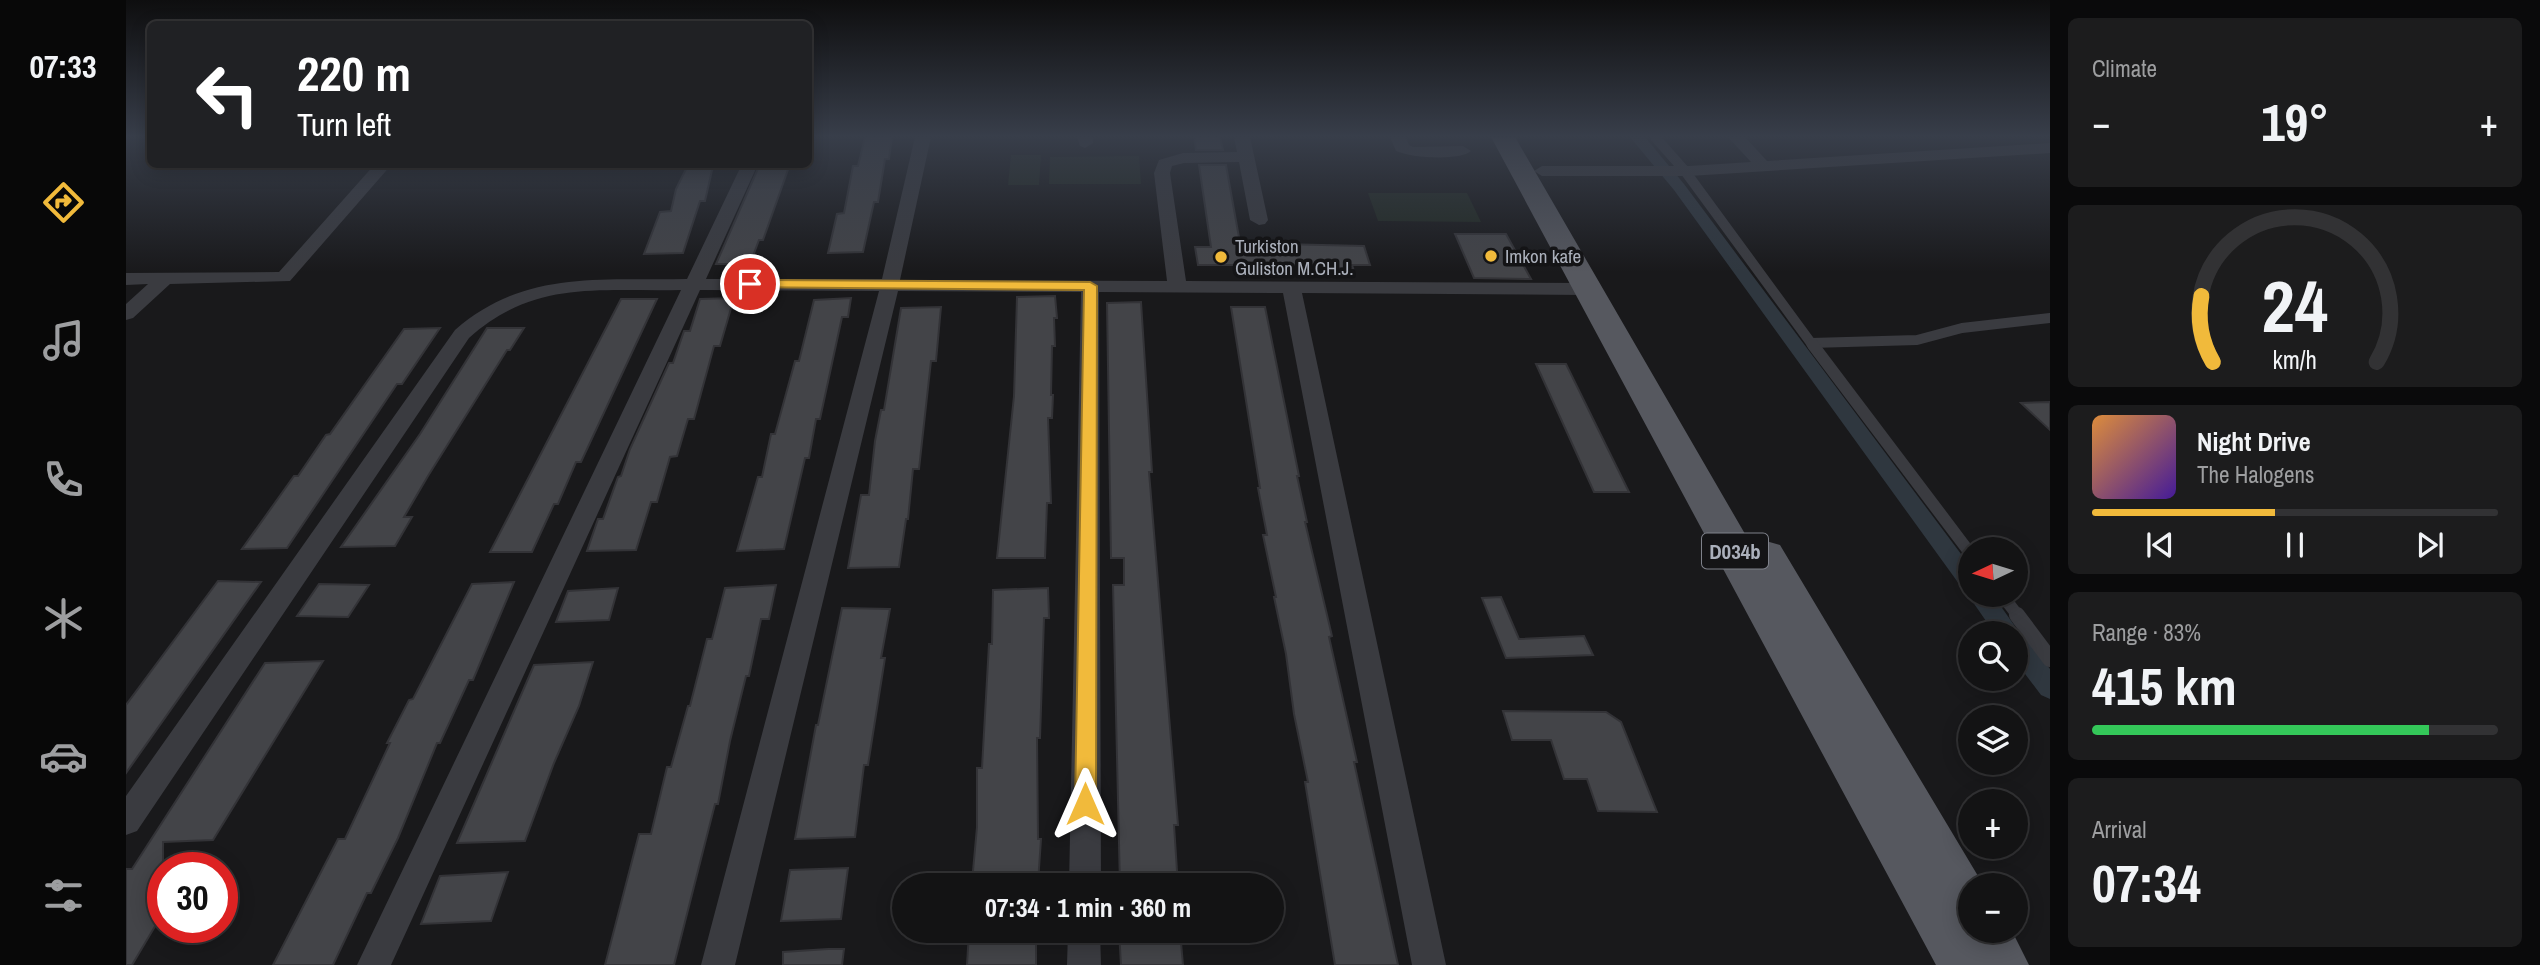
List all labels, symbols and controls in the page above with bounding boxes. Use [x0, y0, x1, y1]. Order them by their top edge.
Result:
text: 220 m [297, 40, 411, 106]
text: 07:33 [29, 45, 97, 88]
icon: left [182, 49, 273, 140]
text: Climate [2092, 53, 2157, 84]
text: 19° [2261, 87, 2329, 157]
text: − [2092, 97, 2110, 148]
text: + [2480, 97, 2498, 148]
text: Turn left [297, 103, 391, 146]
icon: directions [39, 178, 88, 227]
place label: Turkiston Guliston M.CH.J. [1235, 233, 1354, 281]
place label: Imkon kafe [1505, 243, 1581, 269]
marker: Imkon kafe [1483, 248, 1499, 264]
marker: Turkiston Guliston M.CH.J. [1213, 249, 1229, 265]
pin [720, 254, 780, 314]
text: 24 [2262, 257, 2328, 355]
icon: arrive [731, 265, 769, 303]
icon: music [39, 316, 88, 365]
text: km/h [2273, 343, 2317, 377]
text: Night Drive [2197, 424, 2311, 459]
icon: phone [39, 455, 88, 504]
text: The Halogens [2197, 459, 2314, 490]
icon: previous [2141, 526, 2179, 564]
icon: pause [2276, 526, 2314, 564]
icon: next [2411, 526, 2449, 564]
road number: D034b [1702, 534, 1768, 568]
north arrow [1958, 537, 2028, 607]
map controls [1958, 537, 2028, 943]
icon: climate [39, 594, 88, 643]
text: Range · 83% [2092, 617, 2201, 648]
button: search [1958, 621, 2028, 691]
text: 415 km [2092, 651, 2237, 721]
button: layers [1958, 705, 2028, 775]
icon: car [39, 732, 88, 781]
position arrow [1048, 767, 1122, 841]
button: + [1958, 789, 2028, 859]
text: Arrival [2092, 814, 2147, 845]
text: 07:34 [2092, 848, 2201, 918]
speed limit sign: 30 [147, 852, 238, 943]
icon: filters [39, 871, 88, 920]
button: − [1958, 873, 2028, 943]
text: 07:34 · 1 min · 360 m [985, 890, 1191, 925]

